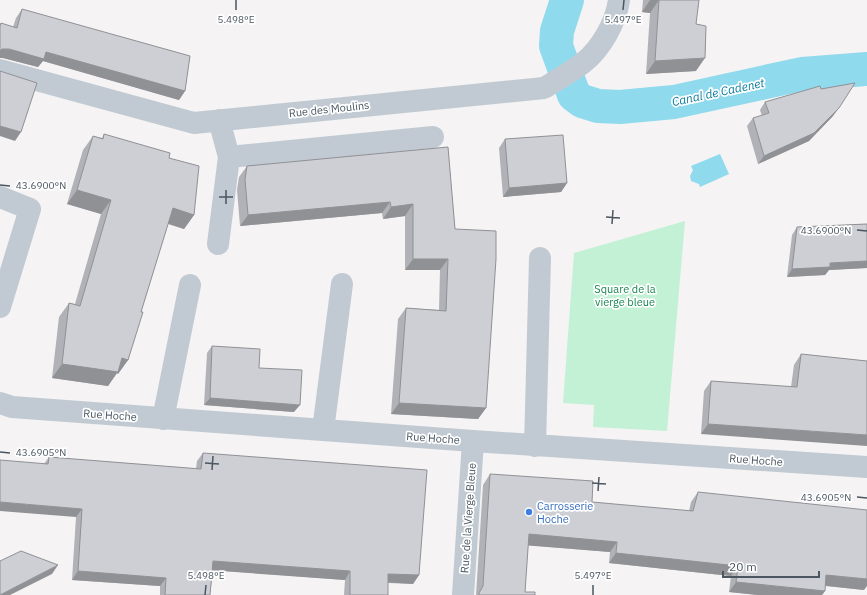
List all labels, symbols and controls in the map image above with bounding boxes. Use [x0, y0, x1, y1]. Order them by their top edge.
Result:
text: 5.498°E [217, 13, 255, 26]
text: 5.497°E [604, 13, 642, 26]
water label: Canal de Cadenet [671, 75, 767, 109]
street label: Rue des Moulins [288, 98, 370, 120]
text: 43.6900°N [16, 179, 66, 192]
text: 43.6900°N [801, 224, 851, 237]
park label: Square de la vierge bleue [594, 282, 656, 309]
street label: Rue Hoche [83, 406, 137, 424]
street label: Rue Hoche [406, 429, 460, 447]
text: 43.6905°N [16, 446, 66, 459]
street label: Rue Hoche [729, 451, 783, 469]
street label: Rue de la Vierge Bleue [457, 462, 479, 574]
text: 43.6905°N [801, 491, 851, 504]
place label: Carrosserie Hoche [537, 499, 593, 526]
marker: Carrosserie Hoche [524, 507, 534, 517]
scale bar [723, 553, 819, 579]
text: 20 m [729, 559, 757, 574]
text: 5.498°E [187, 569, 225, 582]
text: 5.497°E [574, 569, 612, 582]

